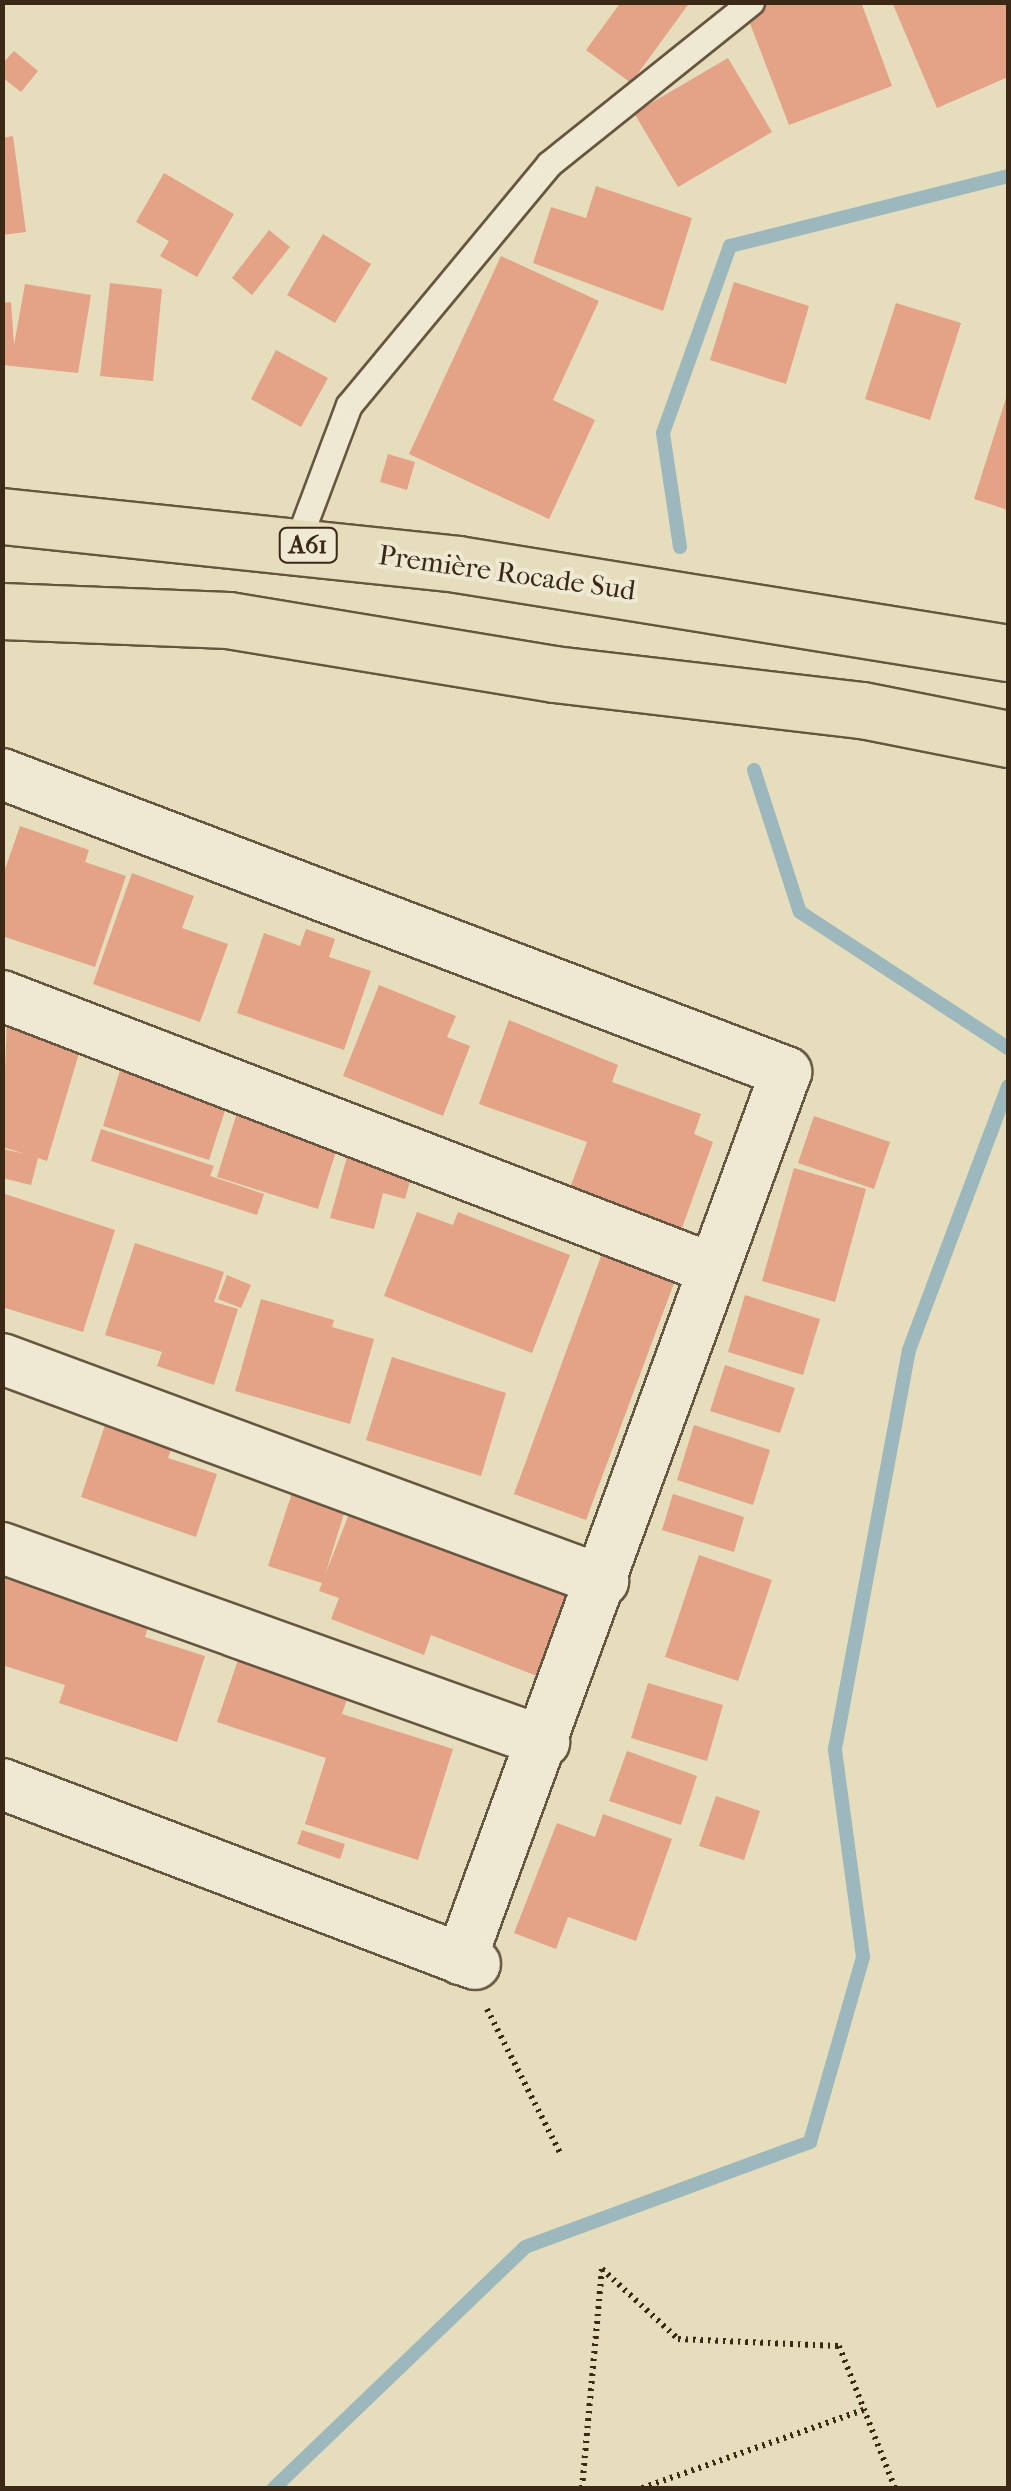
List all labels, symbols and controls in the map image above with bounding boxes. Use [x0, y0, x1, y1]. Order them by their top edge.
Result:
road number: A61 [278, 525, 338, 565]
street label: Première Rocade Sud [376, 538, 638, 608]

